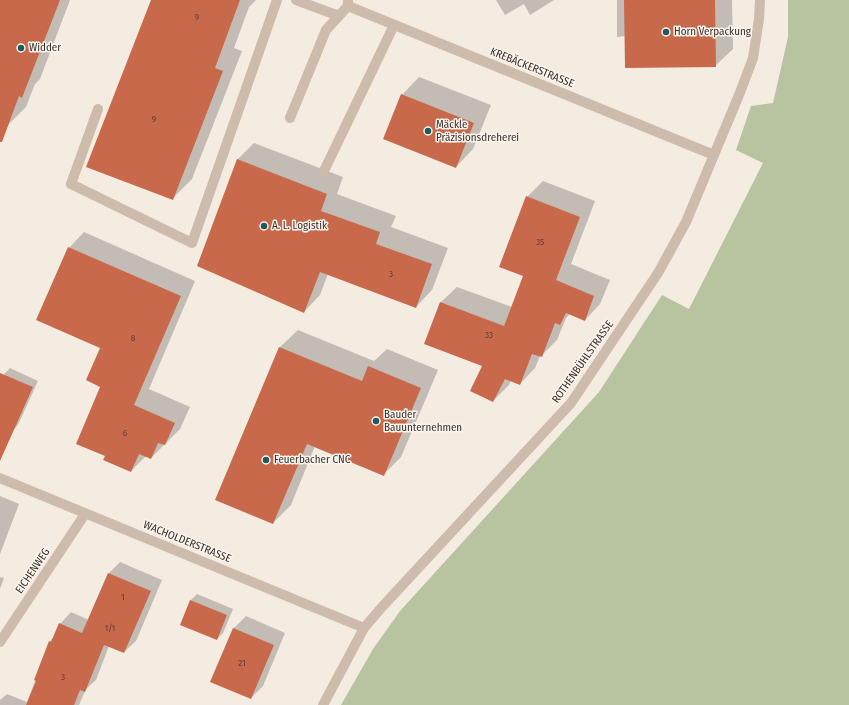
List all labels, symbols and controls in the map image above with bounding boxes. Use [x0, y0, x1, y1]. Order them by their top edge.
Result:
house number: 9 [195, 12, 199, 22]
place label: Horn Verpackung [674, 25, 751, 39]
marker: Horn Verpackung [661, 27, 671, 37]
place label: Widder [29, 41, 61, 55]
marker: Widder [16, 43, 26, 53]
street label: KREBÄCKERSTRASSE [488, 45, 576, 91]
house number: 9 [152, 114, 156, 124]
place label: Mäckle Präzisionsdreherei [436, 118, 519, 144]
marker: Mäckle Präzisionsdreherei [423, 126, 433, 136]
place label: A. L. Logistik [272, 219, 327, 233]
marker: A. L. Logistik [259, 221, 269, 231]
house number: 35 [536, 237, 544, 247]
house number: 3 [389, 269, 393, 279]
street label: ROTHENBÜHLSTRASSE [550, 318, 616, 406]
house number: 33 [485, 330, 493, 340]
house number: 8 [131, 333, 135, 343]
place label: Bauder Bauunternehmen [384, 408, 462, 434]
marker: Bauder Bauunternehmen [371, 416, 381, 426]
house number: 6 [123, 428, 127, 438]
place label: Feuerbacher CNC [274, 453, 350, 467]
marker: Feuerbacher CNC [261, 455, 271, 465]
street label: WACHOLDERSTRASSE [141, 518, 233, 566]
street label: EICHENWEG [13, 546, 53, 596]
house number: 1 [121, 592, 125, 602]
house number: 1/1 [105, 623, 115, 633]
house number: 21 [238, 658, 246, 668]
house number: 3 [61, 672, 65, 682]

